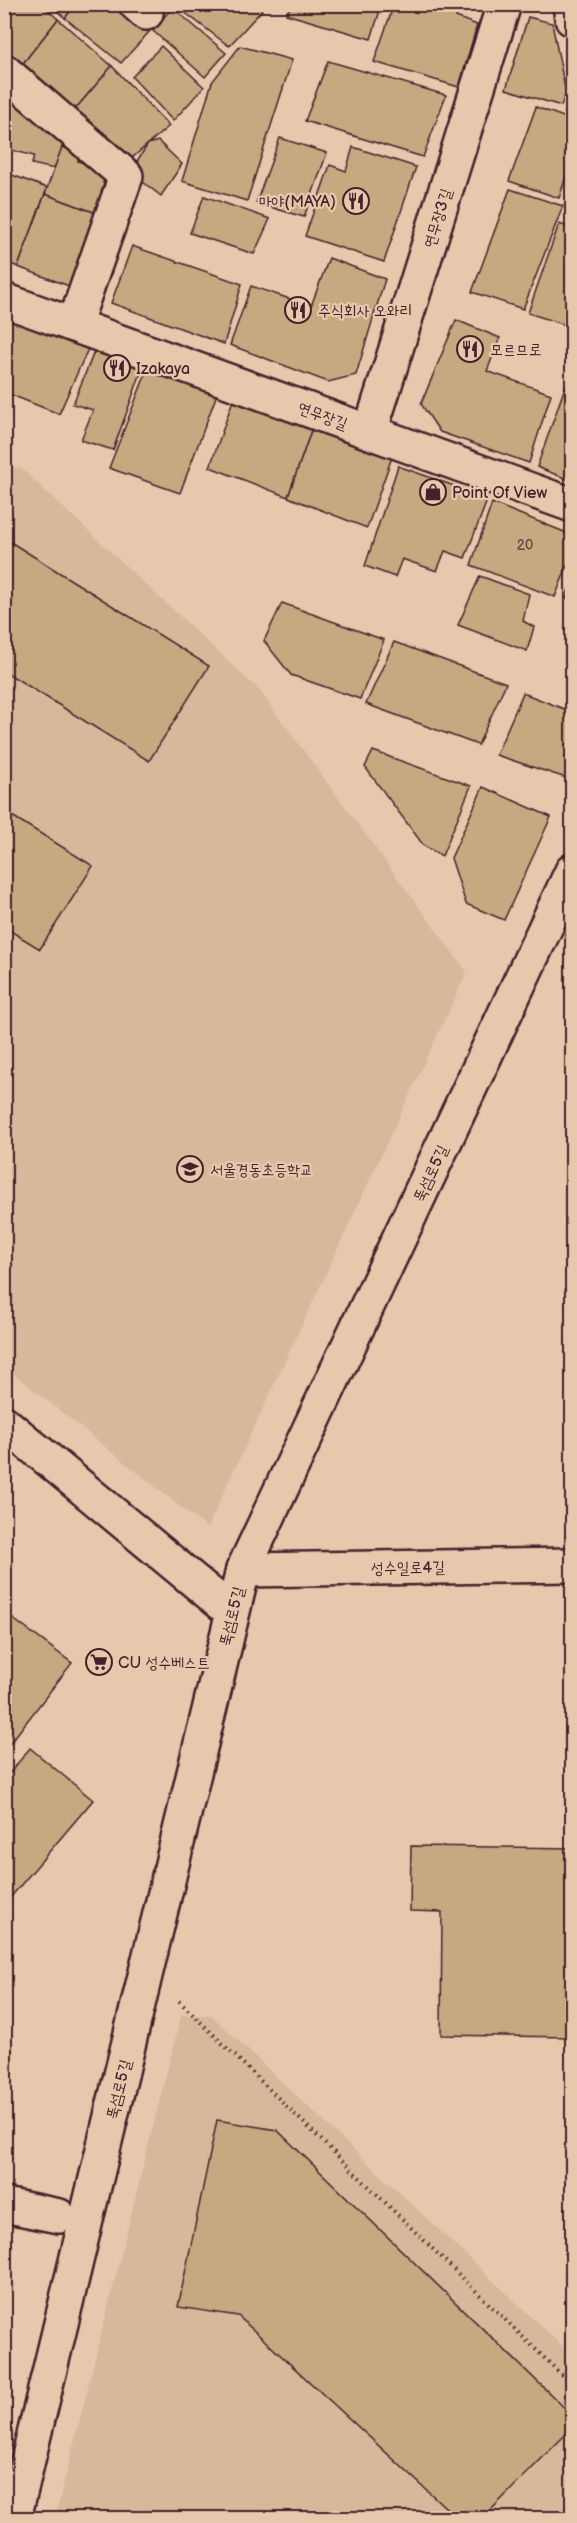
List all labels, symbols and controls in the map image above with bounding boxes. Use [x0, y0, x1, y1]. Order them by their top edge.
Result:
restaurant icon: 마야(MAYA) [341, 186, 371, 216]
street label: 연무장3길 [420, 186, 457, 251]
place label: 마야(MAYA) [259, 193, 336, 212]
restaurant icon: 주식회사 오와리 [283, 295, 313, 325]
place label: 주식회사 오와리 [318, 302, 412, 321]
restaurant icon: 모르므로 [455, 334, 485, 364]
place label: 모르므로 [490, 341, 542, 360]
restaurant icon: Izakaya [102, 353, 132, 383]
place label: Izakaya [136, 360, 190, 379]
street label: 연무장길 [295, 399, 350, 434]
shop icon: Point Of View [418, 477, 448, 507]
place label: Point Of View [452, 484, 548, 503]
house number: 20 [517, 537, 533, 554]
street label: 뚝섬로5길 [410, 1142, 453, 1205]
school or university icon: 서울경동초등학교 [175, 1154, 205, 1184]
place label: 서울경동초등학교 [210, 1161, 313, 1180]
street label: 성수일로4길 [371, 1558, 445, 1579]
street label: 뚝섬로5길 [216, 1585, 249, 1648]
supermarket icon: CU 성수베스트 [84, 1647, 114, 1677]
place label: CU 성수베스트 [118, 1654, 210, 1673]
street label: 뚝섬로5길 [103, 2058, 136, 2121]

